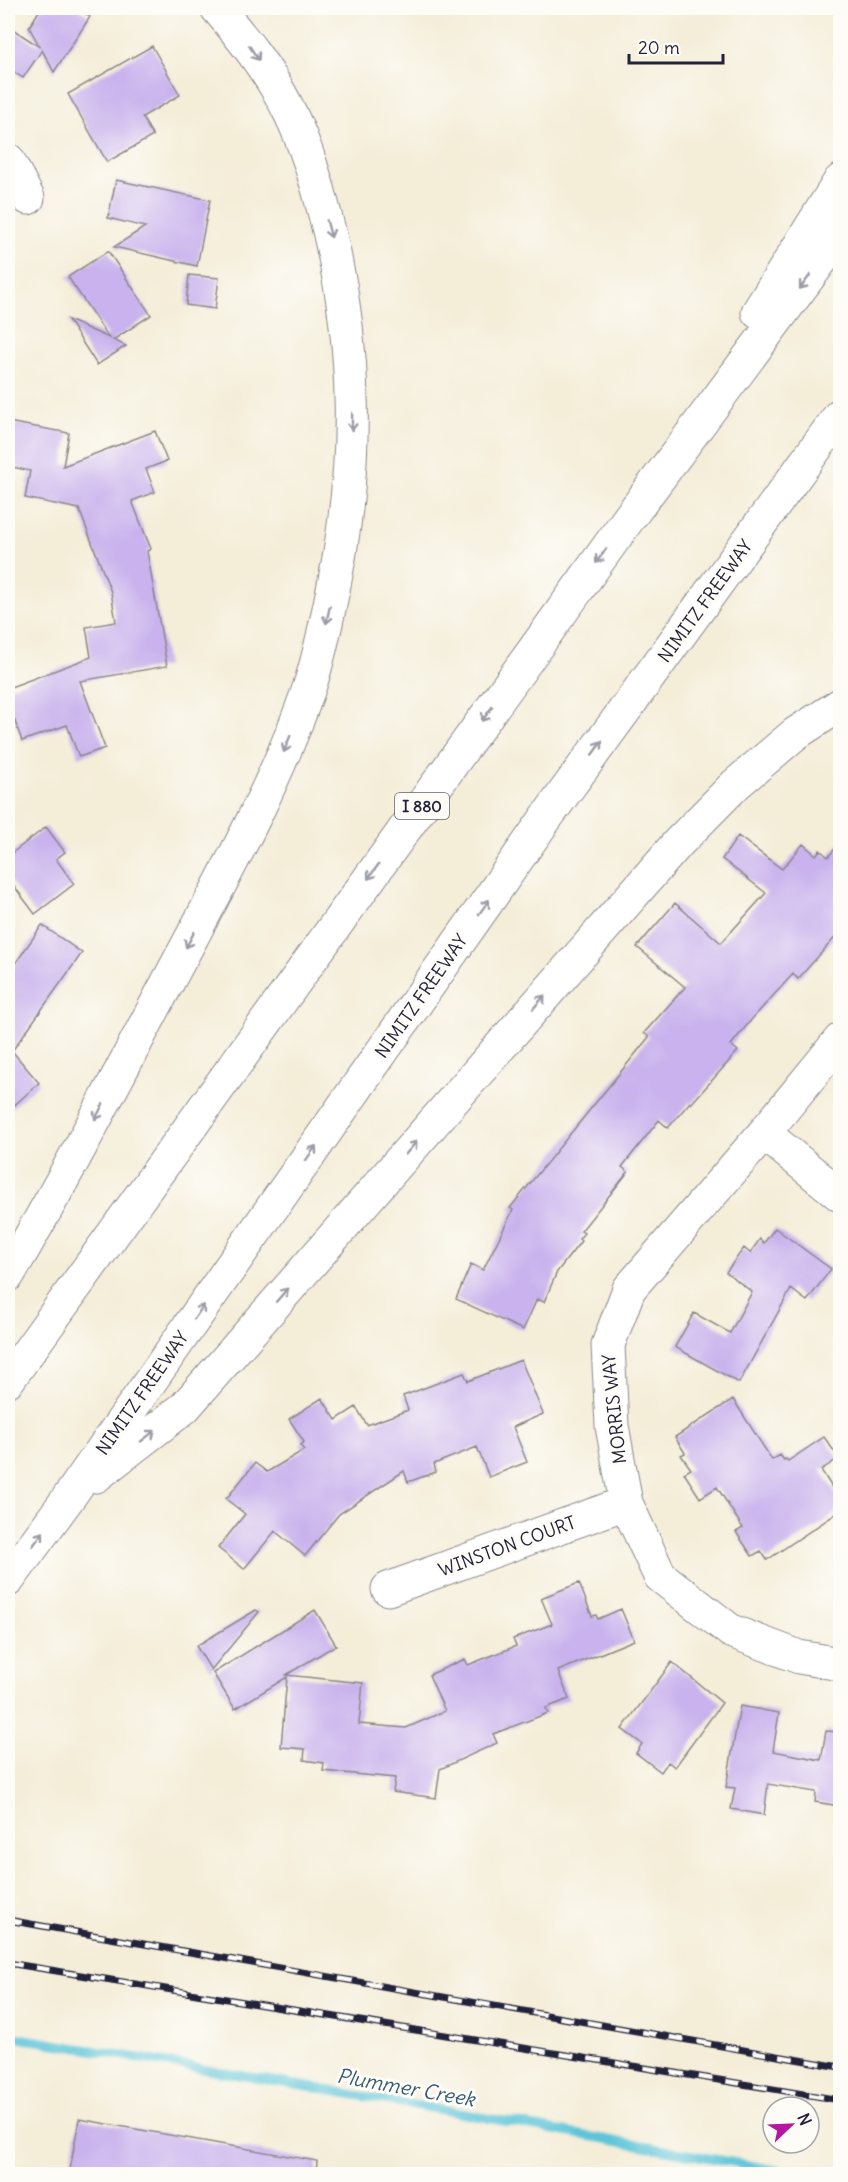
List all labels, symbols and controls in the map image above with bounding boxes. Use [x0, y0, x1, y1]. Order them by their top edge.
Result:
scale bar [629, 27, 724, 65]
text: 20 m [638, 36, 680, 59]
one-way arrow [248, 44, 260, 60]
one-way arrow [324, 219, 335, 238]
one-way arrow [799, 273, 812, 289]
one-way arrow [346, 411, 357, 431]
street label: NIMITZ FREEWAY [653, 535, 757, 667]
one-way arrow [595, 548, 608, 564]
one-way arrow [322, 605, 333, 624]
one-way arrow [481, 706, 494, 722]
one-way arrow [281, 734, 292, 752]
one-way arrow [591, 741, 603, 757]
road number: I 880 [395, 793, 449, 819]
one-way arrow [367, 864, 380, 880]
one-way arrow [478, 899, 490, 916]
street label: NIMITZ FREEWAY [370, 930, 472, 1062]
one-way arrow [184, 931, 196, 948]
one-way arrow [532, 995, 546, 1010]
one-way arrow [93, 1103, 105, 1120]
one-way arrow [404, 1141, 418, 1156]
one-way arrow [305, 1145, 317, 1161]
one-way arrow [275, 1288, 289, 1303]
one-way arrow [193, 1304, 205, 1321]
street label: NIMITZ FREEWAY [91, 1327, 193, 1459]
street label: MORRIS WAY [597, 1353, 631, 1465]
one-way arrow [140, 1429, 156, 1442]
street label: WINSTON COURT [435, 1510, 579, 1582]
one-way arrow [32, 1531, 44, 1547]
water label: Plummer Creek [335, 2063, 479, 2112]
north arrow [761, 2095, 821, 2155]
text: N [793, 2110, 816, 2128]

